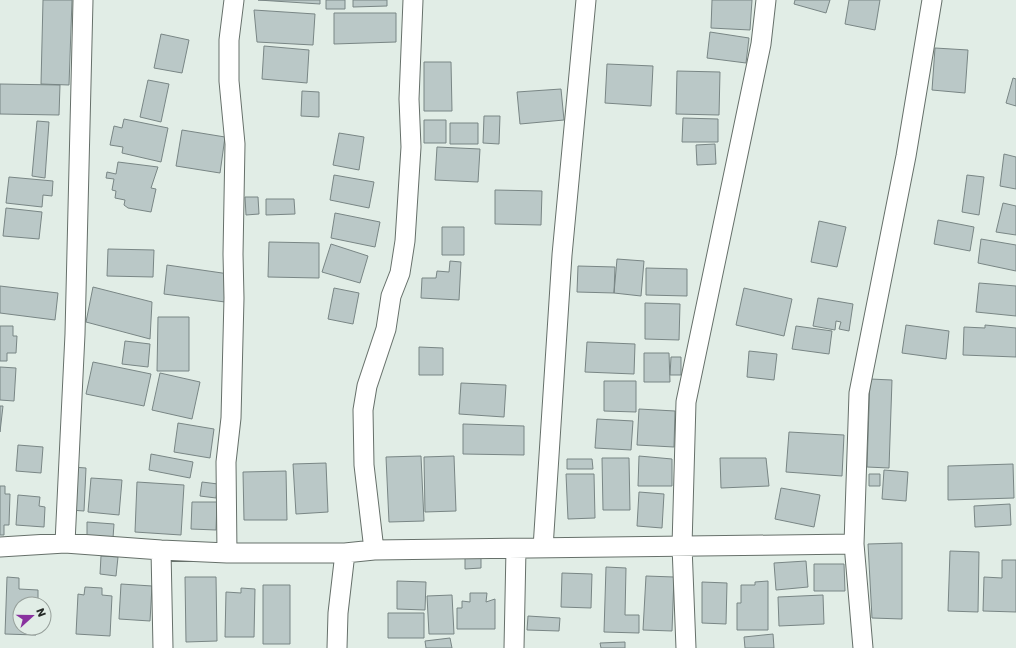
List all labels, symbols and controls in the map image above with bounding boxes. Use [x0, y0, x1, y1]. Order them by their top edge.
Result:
north arrow [12, 596, 52, 636]
text: N [32, 606, 50, 619]

